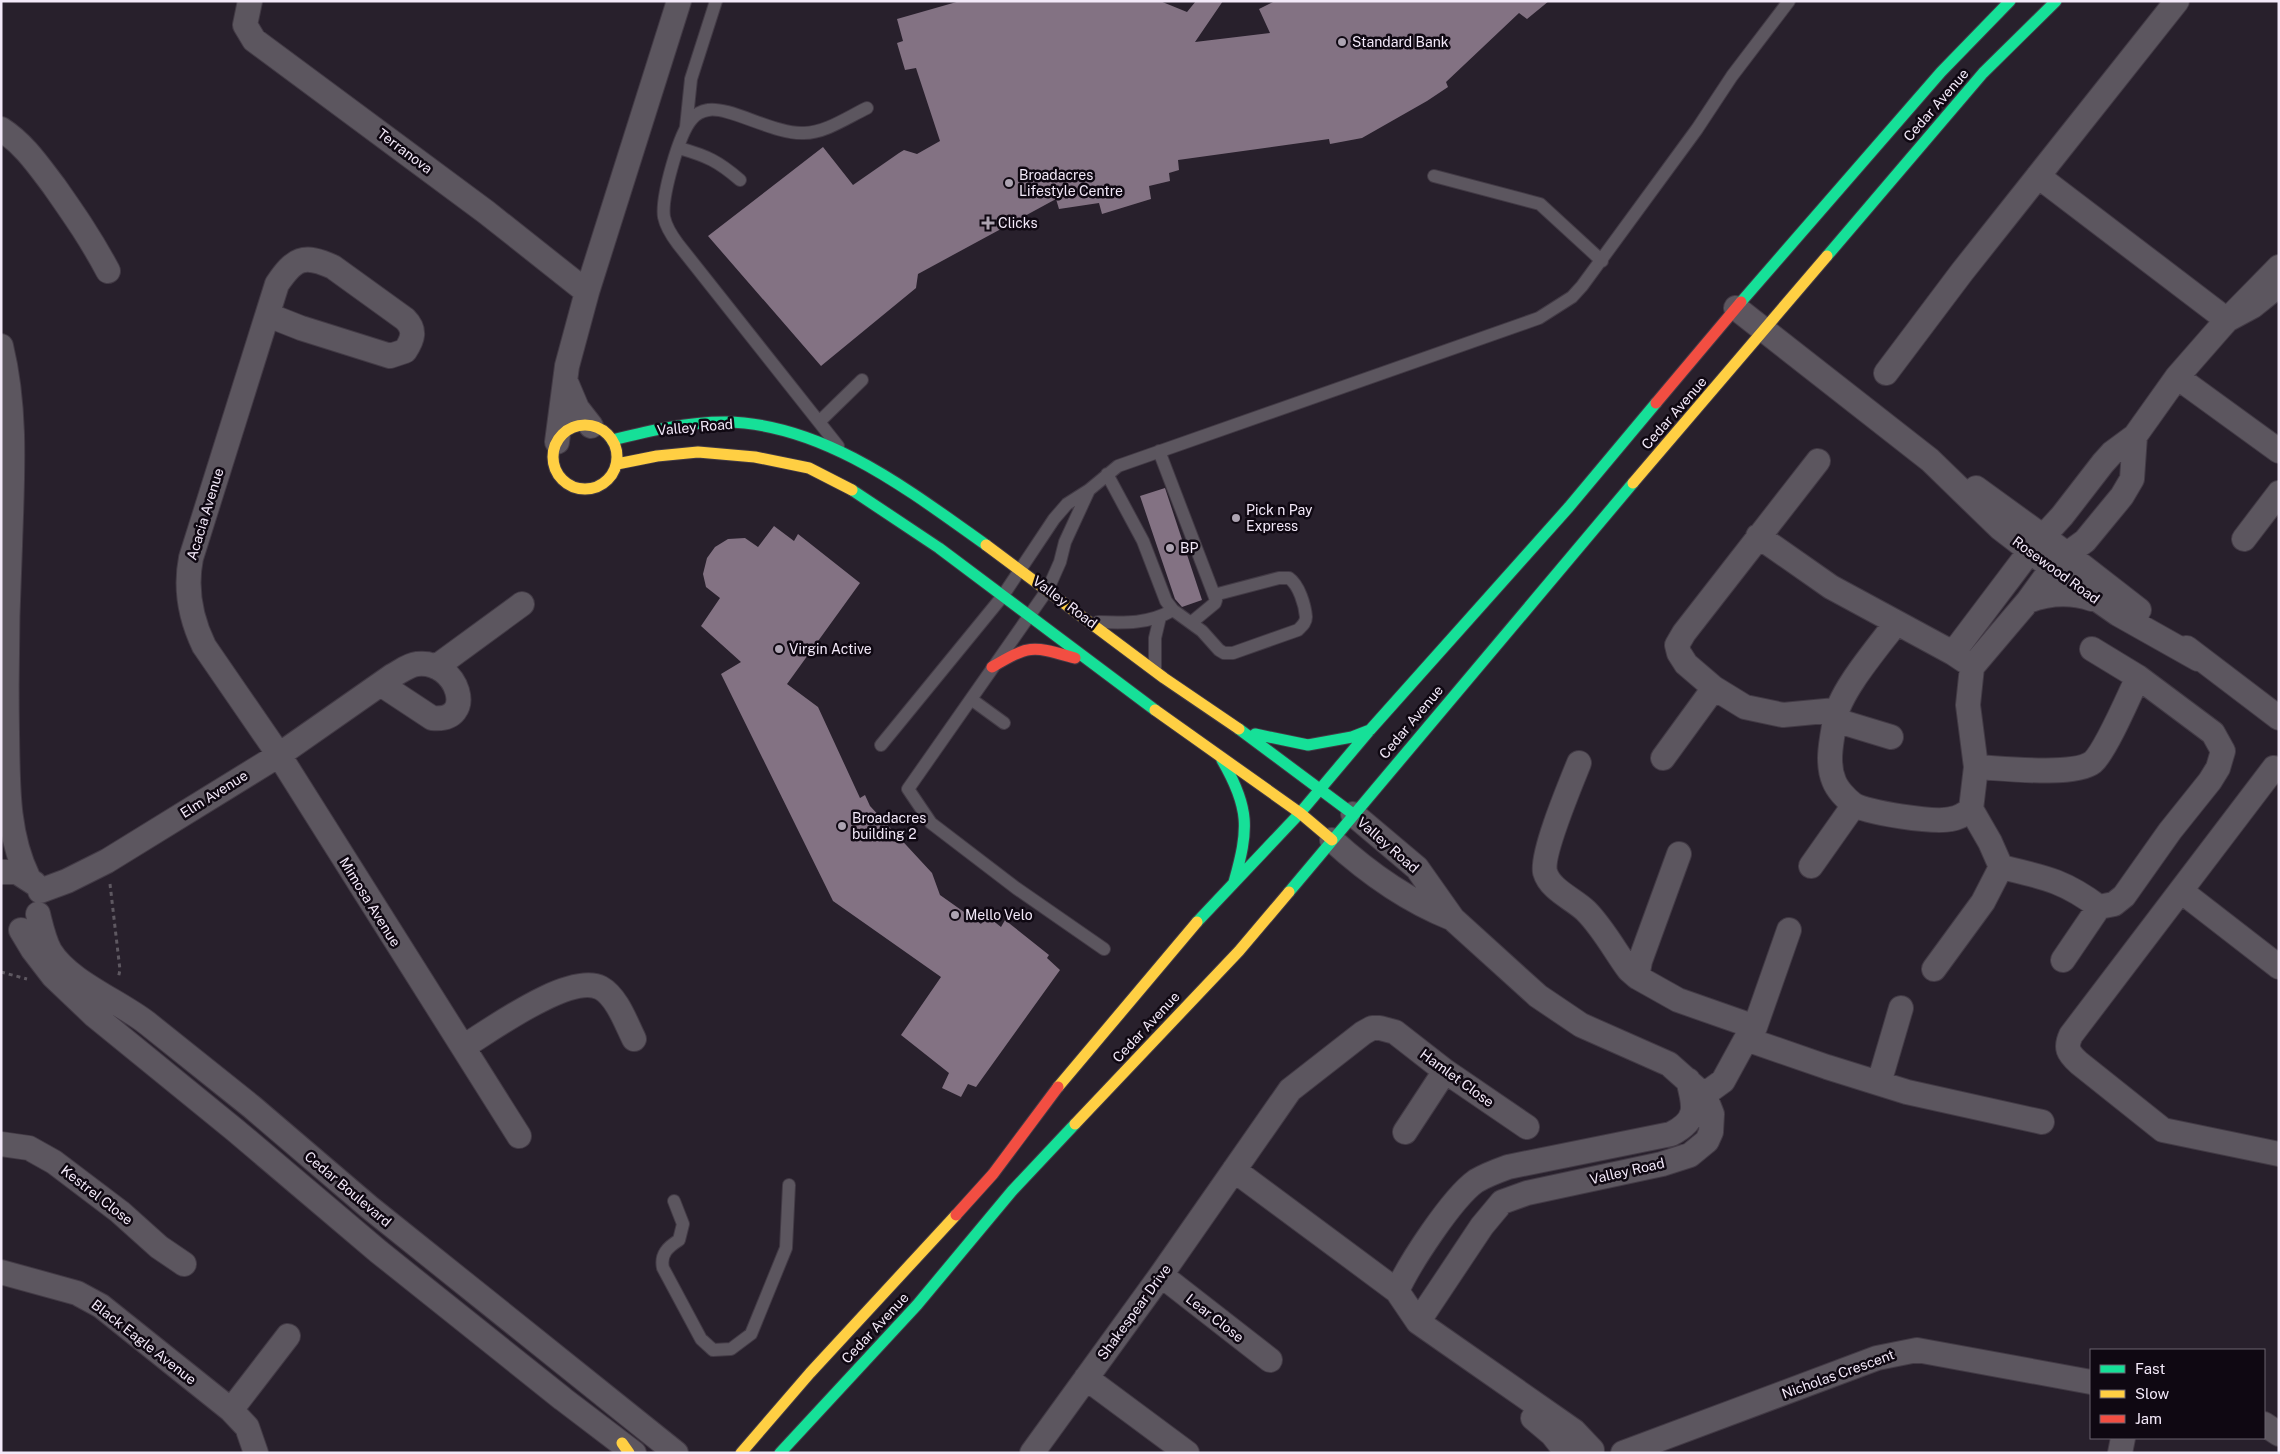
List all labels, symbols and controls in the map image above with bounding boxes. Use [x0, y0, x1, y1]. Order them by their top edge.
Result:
place label: Standard Bank [1352, 34, 1449, 50]
marker: Standard Bank [1336, 36, 1348, 48]
street label: Cedar Avenue [1900, 66, 1972, 144]
street label: Terranova [375, 125, 435, 177]
place label: Broadacres Lifestyle Centre [1019, 167, 1123, 199]
marker: Broadacres Lifestyle Centre [1003, 177, 1015, 189]
place label: Clicks [998, 215, 1038, 231]
marker: Clicks [982, 217, 994, 229]
street label: Cedar Avenue [1638, 374, 1710, 452]
street label: Valley Road [656, 416, 734, 438]
street label: Acacia Avenue [183, 466, 227, 562]
place label: Pick n Pay Express [1246, 502, 1313, 534]
marker: Pick n Pay Express [1230, 512, 1242, 524]
street label: Rosewood Road [2009, 533, 2103, 607]
place label: BP [1180, 540, 1198, 556]
marker: BP [1164, 542, 1176, 554]
street label: Valley Road [1030, 573, 1100, 631]
place label: Virgin Active [789, 641, 872, 657]
marker: Virgin Active [773, 643, 785, 655]
street label: Cedar Avenue [1376, 682, 1446, 762]
street label: Elm Avenue [177, 767, 251, 821]
place label: Broadacres building 2 [852, 810, 926, 842]
street label: Valley Road [1354, 814, 1422, 876]
marker: Broadacres building 2 [836, 820, 848, 832]
street label: Mimosa Avenue [336, 854, 404, 950]
place label: Mello Velo [965, 907, 1033, 923]
marker: Mello Velo [949, 909, 961, 921]
street label: Cedar Avenue [1109, 988, 1183, 1066]
street label: Hamlet Close [1417, 1046, 1497, 1110]
street label: Cedar Boulevard [301, 1148, 395, 1230]
street label: Valley Road [1588, 1155, 1666, 1187]
street label: Kestrel Close [58, 1162, 136, 1228]
street label: Shakespear Drive [1094, 1261, 1174, 1363]
street label: Cedar Avenue [838, 1289, 912, 1367]
street label: Lear Close [1183, 1291, 1247, 1345]
street label: Black Eagle Avenue [89, 1296, 200, 1388]
street label: Nicholas Crescent [1780, 1346, 1896, 1402]
legend [2090, 1349, 2265, 1439]
text: Fast [2135, 1360, 2165, 1377]
text: Slow [2135, 1385, 2170, 1402]
text: Jam [2135, 1410, 2162, 1427]

